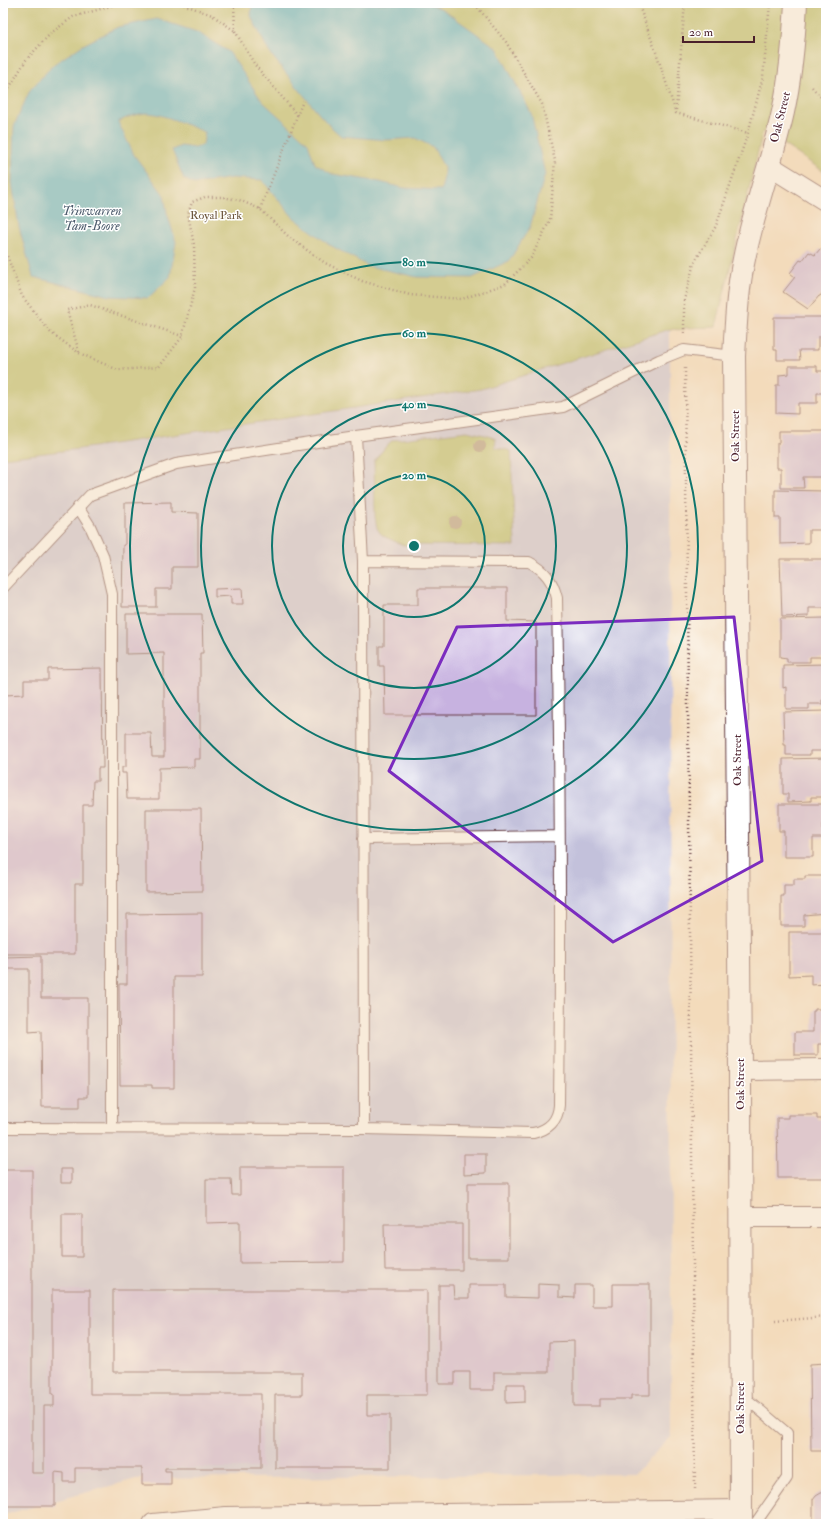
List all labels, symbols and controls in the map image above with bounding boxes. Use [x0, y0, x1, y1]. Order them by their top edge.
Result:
scale bar [683, 18, 754, 44]
text: 20 m [689, 25, 714, 40]
street label: Oak Street [767, 90, 794, 144]
water label: Trinwarren Tam-Boore [63, 203, 121, 234]
park label: Royal Park [190, 208, 242, 223]
text: 80 m [402, 255, 426, 270]
text: 60 m [402, 326, 427, 341]
text: 40 m [401, 397, 427, 412]
street label: Oak Street [728, 410, 743, 462]
text: 20 m [402, 468, 427, 483]
centre of rings [407, 539, 421, 553]
street label: Oak Street [730, 734, 745, 786]
street label: Oak Street [733, 1058, 748, 1110]
street label: Oak Street [733, 1382, 748, 1434]

